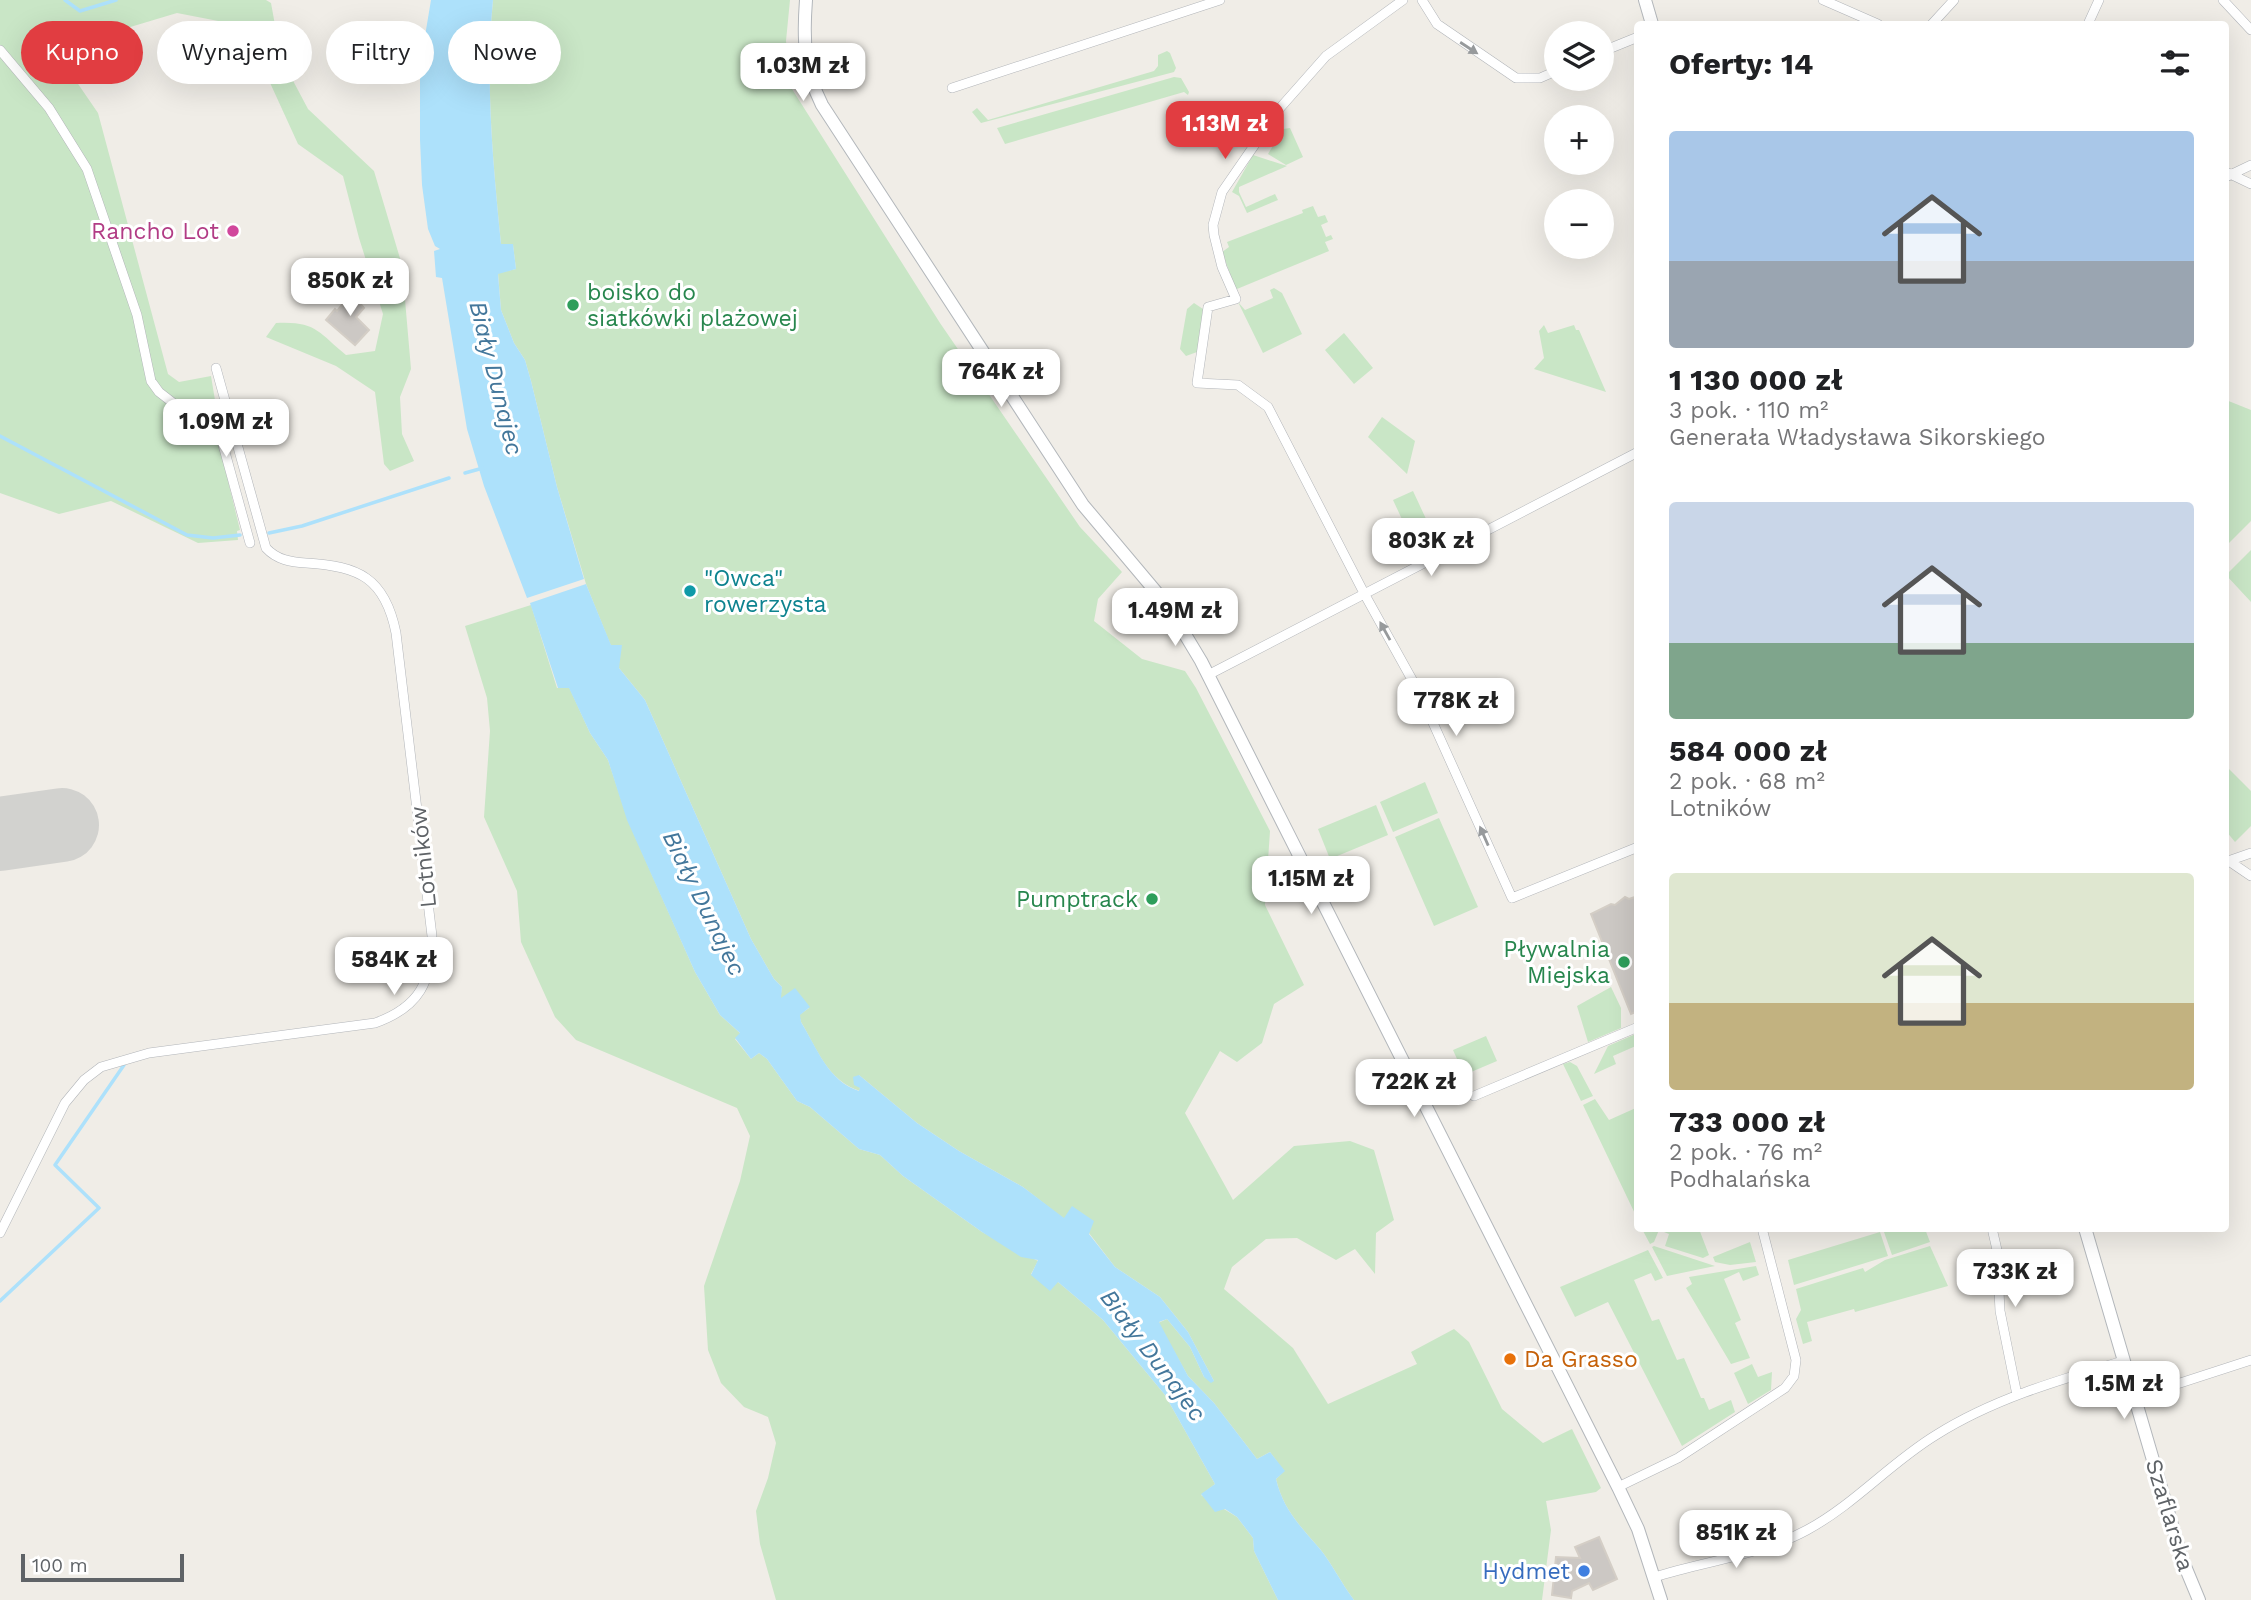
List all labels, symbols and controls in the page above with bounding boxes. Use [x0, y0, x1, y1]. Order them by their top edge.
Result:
chip: Kupno [21, 21, 143, 84]
chip: Wynajem [157, 21, 312, 84]
chip: Filtry [326, 21, 434, 84]
chip: Nowe [448, 21, 561, 84]
map controls [1544, 21, 1614, 259]
button: layers [1544, 21, 1614, 91]
one-way arrow [1460, 41, 1478, 55]
pin: 1.03M zł [731, 43, 875, 103]
icon: filters [2156, 44, 2194, 82]
text: Oferty: 14 [1669, 46, 1813, 81]
text: 1.03M zł [756, 52, 850, 79]
pin: 1.13M zł [1153, 102, 1297, 161]
button: + [1544, 105, 1614, 175]
text: 1.13M zł [1182, 110, 1268, 137]
icon: home [1869, 176, 1995, 302]
button: − [1544, 189, 1614, 259]
place label: Rancho Lot [91, 218, 219, 245]
marker: Rancho Lot [225, 223, 241, 239]
pin: 850K zł [285, 258, 415, 318]
text: 850K zł [307, 267, 393, 294]
place label: boisko do siatkówki plażowej [587, 279, 798, 332]
marker: boisko do siatkówki plażowej [565, 297, 581, 313]
water label: Biały Dunajec [463, 298, 529, 458]
pin: 764K zł [936, 350, 1066, 409]
text: 764K zł [958, 358, 1044, 385]
text: 1 130 000 zł [1669, 362, 1843, 397]
text: 3 pok. · 110 m² [1669, 397, 1828, 424]
pin: 1.09M zł [154, 400, 298, 459]
text: 1.09M zł [179, 408, 273, 435]
text: Generała Władysława Sikorskiego [1669, 424, 2046, 451]
pin: 803K zł [1366, 518, 1496, 578]
text: 803K zł [1388, 527, 1474, 554]
icon: home [1869, 547, 1995, 673]
place label: "Owca" rowerzysta [704, 565, 827, 618]
marker: "Owca" rowerzysta [682, 583, 698, 599]
pin: 1.49M zł [1103, 588, 1247, 648]
text: 1.49M zł [1128, 597, 1222, 624]
one-way arrow [1379, 622, 1391, 641]
pin: 778K zł [1391, 678, 1521, 738]
text: 778K zł [1413, 687, 1499, 714]
text: 584 000 zł [1669, 733, 1827, 768]
text: 2 pok. · 68 m² [1669, 768, 1825, 795]
text: Lotników [1669, 795, 1771, 822]
street label: Lotników [405, 805, 442, 909]
water label: Biały Dunajec [657, 826, 751, 980]
one-way arrow [1478, 826, 1490, 846]
pin: 1.15M zł [1239, 856, 1383, 916]
text: 1.15M zł [1268, 865, 1354, 892]
place label: Pumptrack [1016, 886, 1138, 913]
marker: Pumptrack [1144, 891, 1160, 907]
icon: home [1869, 918, 1995, 1044]
place label: Pływalnia Miejska [1503, 936, 1610, 989]
pin: 584K zł [329, 937, 459, 997]
text: 584K zł [351, 946, 437, 973]
marker: Pływalnia Miejska [1616, 954, 1632, 970]
pin: 722K zł [1349, 1060, 1479, 1119]
text: 722K zł [1372, 1068, 1456, 1095]
text: 733 000 zł [1669, 1104, 1825, 1139]
text: 2 pok. · 76 m² [1669, 1139, 1822, 1166]
text: Podhalańska [1669, 1166, 1811, 1193]
pin: 733K zł [1950, 1250, 2080, 1309]
text: 733K zł [1973, 1258, 2057, 1285]
water label: Biały Dunajec [1094, 1284, 1212, 1426]
place label: Da Grasso [1524, 1346, 1638, 1373]
marker: Da Grasso [1502, 1351, 1518, 1367]
pin: 1.5M zł [2059, 1362, 2189, 1421]
text: 1.5M zł [2085, 1370, 2163, 1397]
street label: Szaflarska [2140, 1456, 2199, 1574]
pin: 851K zł [1671, 1510, 1801, 1570]
text: 851K zł [1695, 1519, 1777, 1546]
scale bar [21, 1551, 184, 1583]
text: 100 m [32, 1554, 88, 1577]
place label: Hydmet [1482, 1558, 1570, 1585]
marker: Hydmet [1576, 1563, 1592, 1579]

